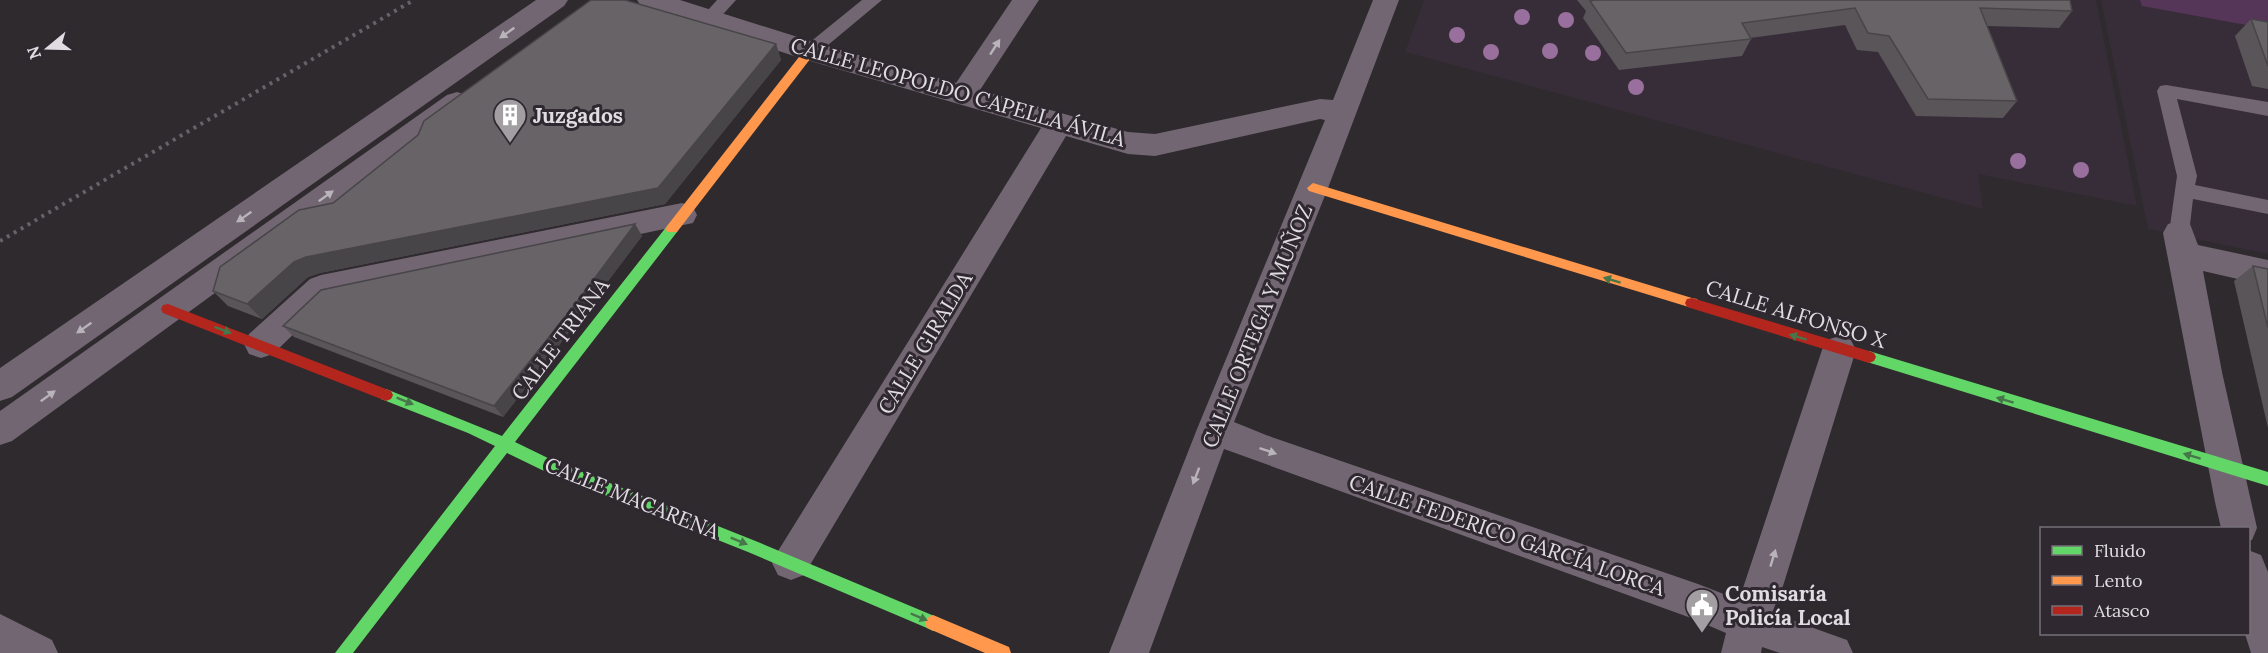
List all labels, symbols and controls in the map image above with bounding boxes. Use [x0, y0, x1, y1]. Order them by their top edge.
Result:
north arrow [18, 18, 78, 78]
one-way arrow [500, 27, 516, 39]
street label: CALLE LEOPOLDO CAPELLA ÁVILA [788, 31, 1129, 153]
one-way arrow [989, 40, 1001, 56]
text: N [22, 44, 45, 62]
building icon: Juzgados [492, 97, 528, 144]
place label: Juzgados [533, 102, 623, 129]
one-way arrow [317, 190, 333, 202]
street label: CALLE ORTEGA Y MUÑOZ [1196, 200, 1318, 452]
one-way arrow [236, 211, 252, 223]
street label: CALLE GIRALDA [872, 266, 979, 419]
street label: CALLE TRIANA [505, 272, 615, 406]
street label: CALLE ALFONSO X [1702, 274, 1890, 354]
one-way arrow [1603, 275, 1621, 284]
one-way arrow [76, 322, 92, 333]
one-way arrow [214, 325, 232, 335]
one-way arrow [1789, 332, 1807, 341]
one-way arrow [40, 390, 55, 402]
one-way arrow [1996, 395, 2014, 404]
one-way arrow [396, 396, 414, 406]
one-way arrow [1259, 446, 1277, 456]
street label: CALLE MACARENA [541, 451, 724, 546]
one-way arrow [2183, 451, 2201, 460]
one-way arrow [1191, 467, 1200, 485]
street label: CALLE FEDERICO GARCÍA LORCA [1346, 468, 1669, 602]
legend [2040, 527, 2250, 635]
one-way arrow [731, 536, 749, 546]
text: Fluido [2094, 539, 2146, 562]
one-way arrow [1769, 549, 1778, 567]
text: Lento [2094, 569, 2142, 592]
place label: Comisaría Policía Local [1725, 580, 1851, 631]
public building icon: Comisaría Policía Local [1684, 587, 1720, 634]
text: Atasco [2093, 599, 2150, 622]
one-way arrow [910, 613, 928, 622]

